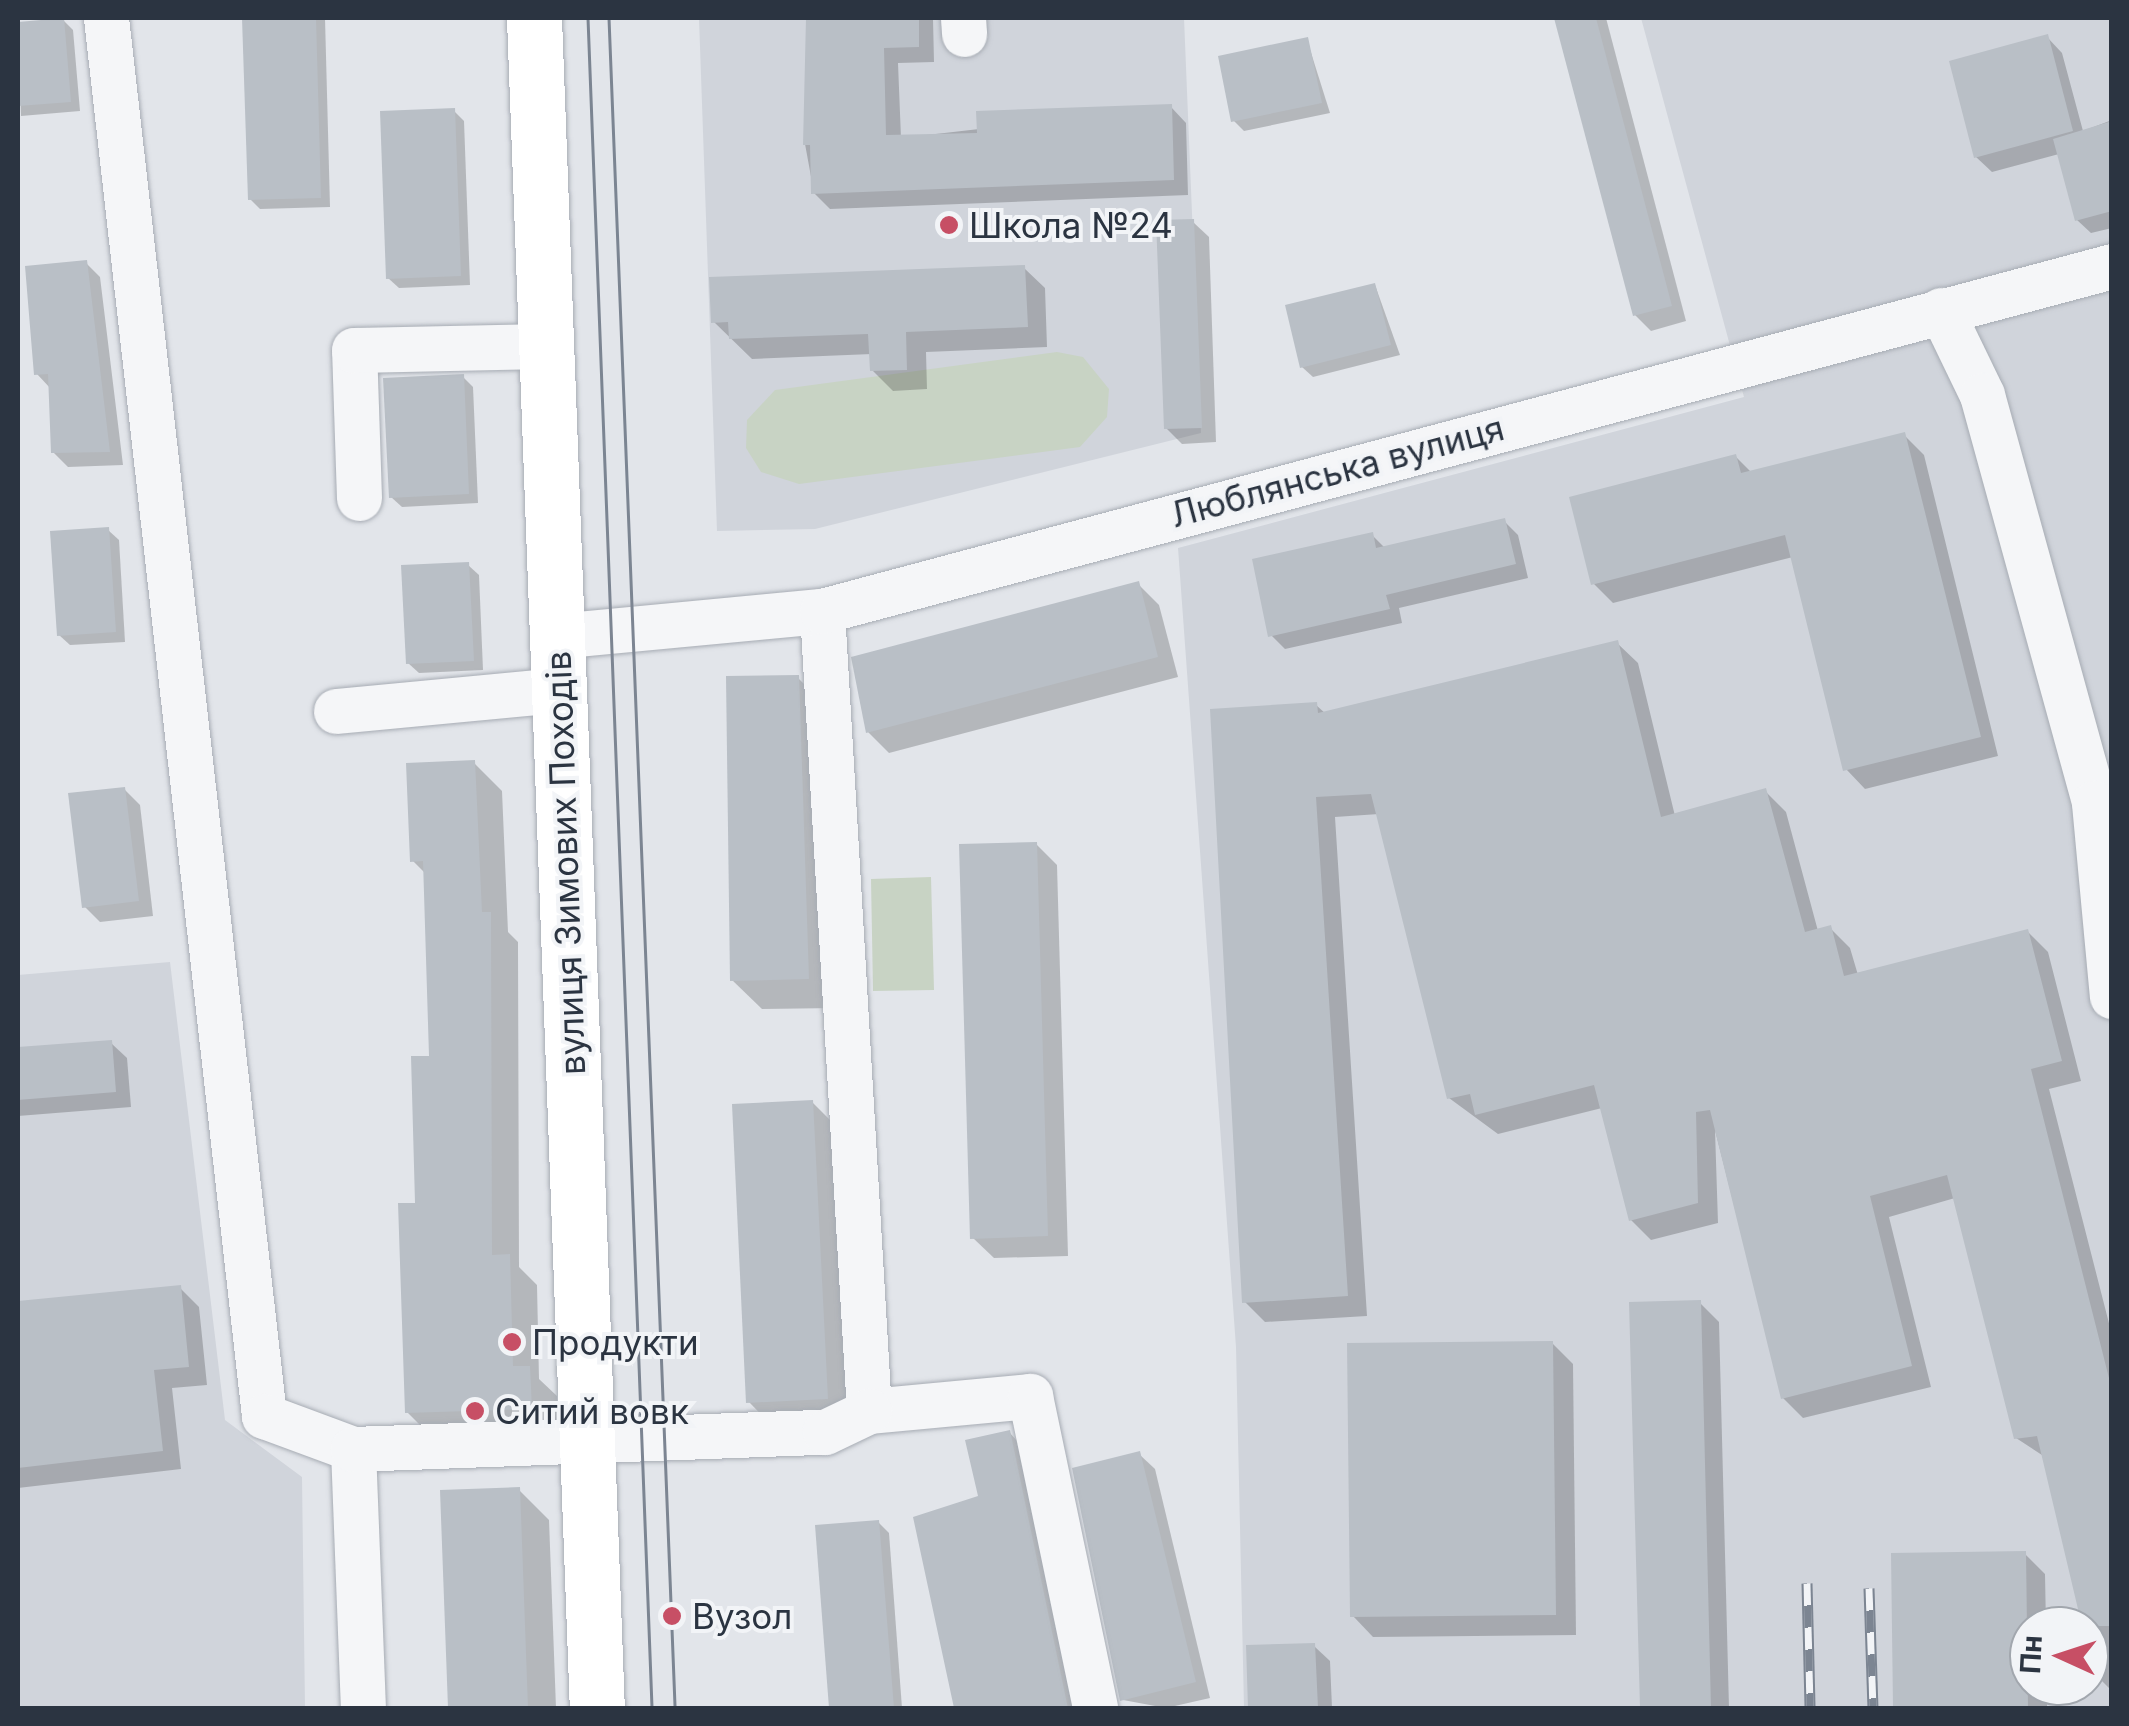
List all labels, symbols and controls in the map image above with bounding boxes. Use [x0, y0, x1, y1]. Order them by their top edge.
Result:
place label: Школа №24 [969, 204, 1173, 246]
marker: Школа №24 [938, 214, 960, 236]
street label: Люблянська вулиця [1166, 406, 1508, 536]
street label: вулиця Зимових Походів [537, 650, 593, 1076]
place label: Продукти [532, 1321, 699, 1363]
marker: Продукти [501, 1331, 523, 1353]
place label: Ситий вовк [495, 1390, 689, 1432]
marker: Ситий вовк [464, 1400, 486, 1422]
place label: Вузол [692, 1595, 792, 1637]
marker: Вузол [661, 1605, 683, 1627]
north arrow [2009, 1606, 2109, 1706]
text: Пн [2013, 1634, 2049, 1675]

